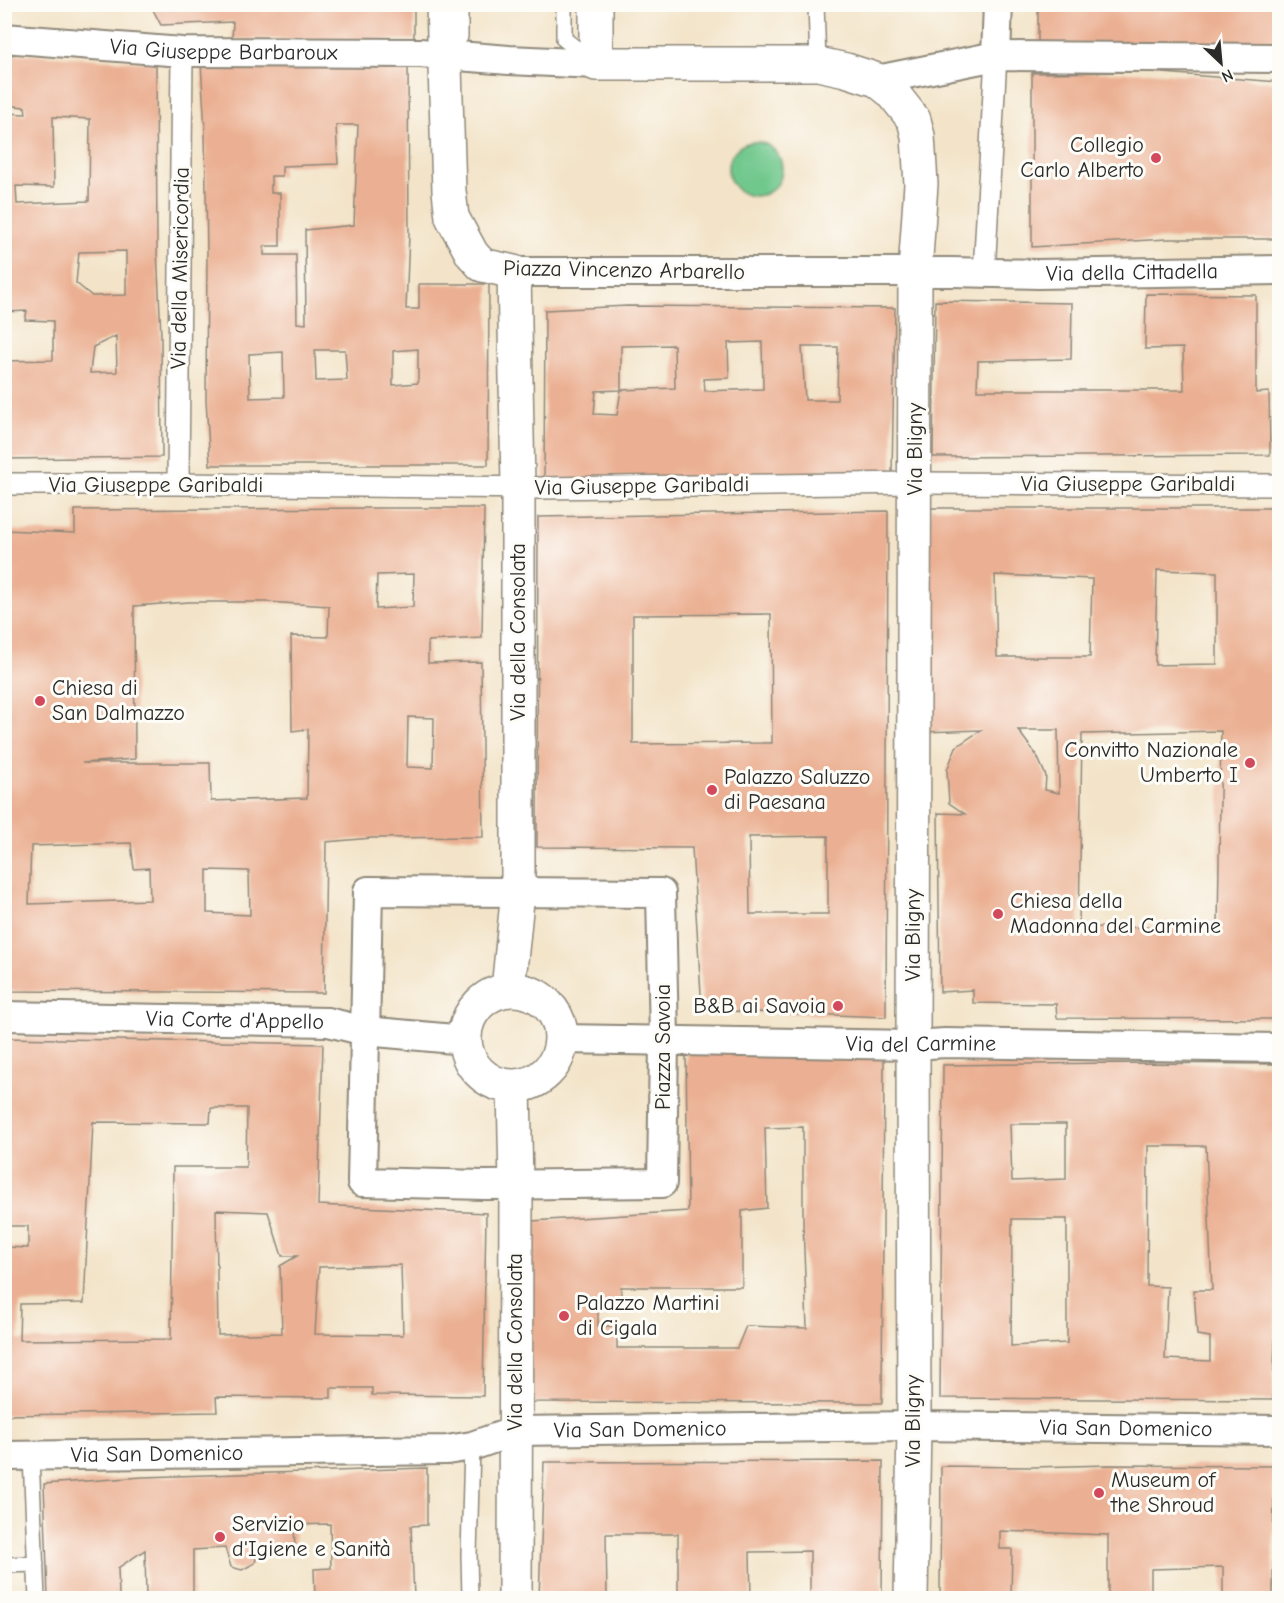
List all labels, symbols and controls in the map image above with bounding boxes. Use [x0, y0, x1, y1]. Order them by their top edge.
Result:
street label: Via Giuseppe Barbaroux [109, 33, 338, 66]
north arrow [1191, 33, 1251, 93]
text: N [1219, 65, 1236, 86]
place label: Collegio Carlo Alberto [1020, 132, 1144, 183]
marker: Collegio Carlo Alberto [1149, 151, 1163, 165]
street label: Via della Misericordia [165, 167, 195, 369]
street label: Piazza Vincenzo Arbarello [503, 255, 745, 285]
street label: Via della Cittadella [1046, 258, 1218, 287]
street label: Via Bligny [902, 403, 928, 495]
street label: Via Giuseppe Garibaldi [534, 471, 750, 501]
street label: Via Giuseppe Garibaldi [1021, 471, 1235, 497]
street label: Via Giuseppe Garibaldi [49, 472, 263, 498]
street label: Via della Consolata [505, 543, 531, 721]
place label: Chiesa di San Dalmazzo [52, 675, 185, 726]
marker: Chiesa di San Dalmazzo [33, 694, 47, 708]
place label: Convitto Nazionale Umberto I [1064, 737, 1238, 788]
marker: Convitto Nazionale Umberto I [1243, 756, 1257, 770]
place label: Palazzo Saluzzo di Paesana [724, 764, 870, 815]
marker: Palazzo Saluzzo di Paesana [705, 783, 719, 797]
place label: Chiesa della Madonna del Carmine [1010, 888, 1221, 939]
street label: Via Bligny [900, 889, 926, 981]
marker: Chiesa della Madonna del Carmine [991, 907, 1005, 921]
street label: Piazza Savoia [650, 984, 676, 1110]
place label: B&B ai Savoia [693, 993, 826, 1019]
marker: B&B ai Savoia [831, 999, 845, 1013]
street label: Via Corte d'Appello [146, 1006, 324, 1035]
street label: Via del Carmine [846, 1030, 996, 1058]
street label: Via della Consolata [502, 1253, 528, 1431]
place label: Palazzo Martini di Cigala [576, 1290, 719, 1341]
marker: Palazzo Martini di Cigala [557, 1309, 571, 1323]
street label: Via Bligny [900, 1375, 926, 1467]
street label: Via San Domenico [1040, 1414, 1213, 1442]
street label: Via San Domenico [554, 1415, 727, 1444]
street label: Via San Domenico [70, 1440, 244, 1468]
place label: Museum of the Shroud [1110, 1467, 1217, 1518]
marker: Museum of the Shroud [1092, 1486, 1106, 1500]
place label: Servizio d'Igiene e Sanità [232, 1511, 391, 1562]
marker: Servizio d'Igiene e Sanità [213, 1530, 227, 1544]

